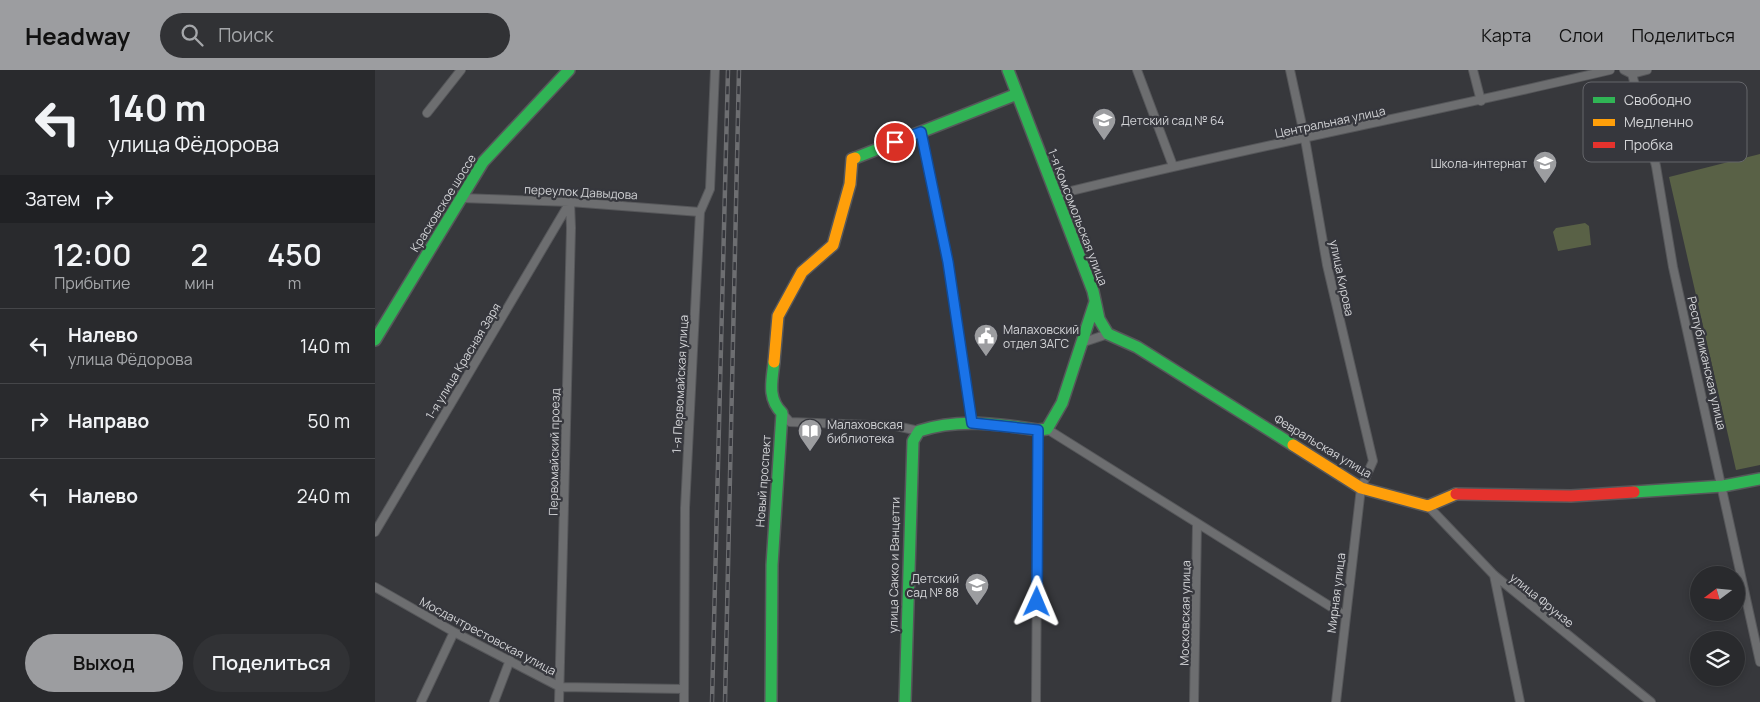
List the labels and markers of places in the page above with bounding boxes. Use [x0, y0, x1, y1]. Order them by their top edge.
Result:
school or university icon: Детский сад № 64 [1091, 107, 1117, 141]
place label: Детский сад № 64 [1121, 112, 1224, 129]
pin [874, 121, 916, 163]
school or university icon: Школа-интернат [1532, 150, 1558, 184]
place label: Школа-интернат [1431, 155, 1527, 172]
place label: Малаховский отдел ЗАГС [1003, 321, 1079, 352]
public building icon: Малаховский отдел ЗАГС [973, 323, 999, 357]
place label: Малаховская библиотека [827, 416, 903, 447]
library icon: Малаховская библиотека [797, 418, 823, 452]
place label: Детский сад № 88 [907, 570, 959, 601]
school or university icon: Детский сад № 88 [964, 572, 990, 606]

